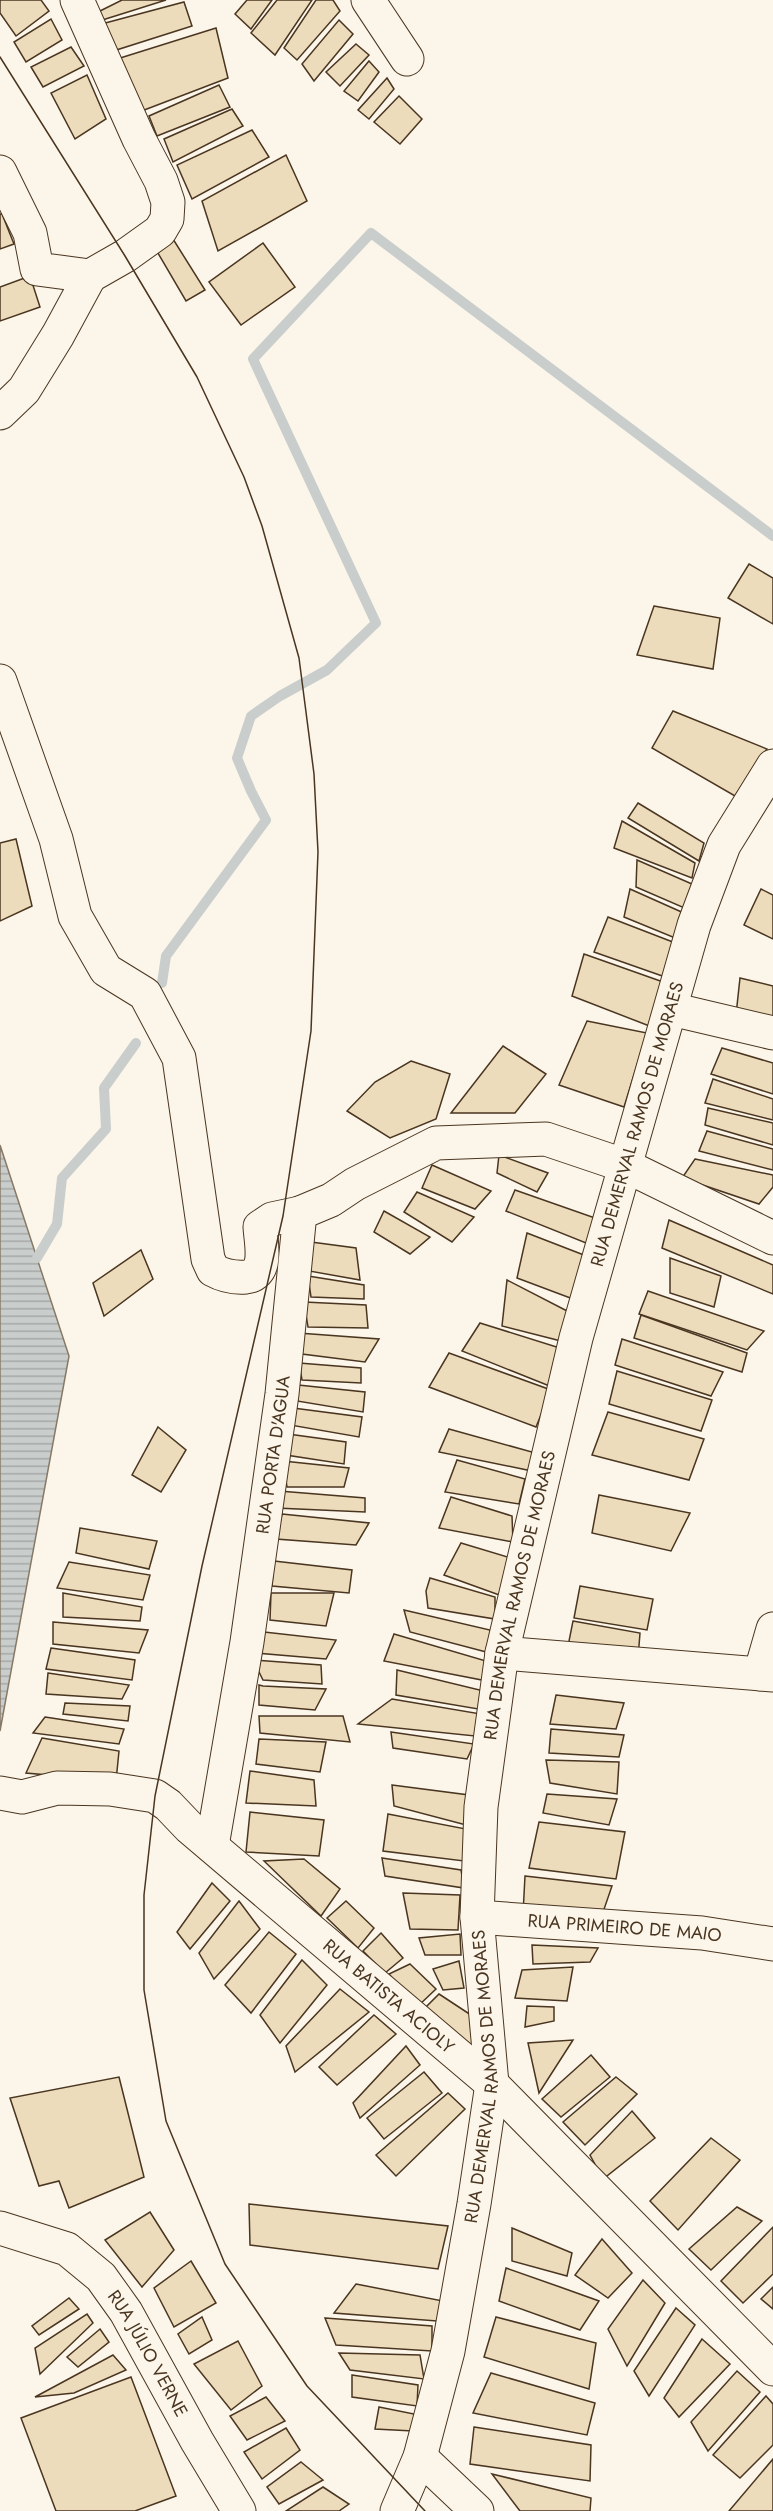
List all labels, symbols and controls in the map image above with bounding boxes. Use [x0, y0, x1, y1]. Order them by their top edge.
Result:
street label: RUA DEMERVAL RAMOS DE MORAES [584, 979, 690, 1270]
street label: RUA PORTA D'AGUA [249, 1374, 297, 1536]
street label: RUA DEMERVAL RAMOS DE MORAES [477, 1448, 562, 1742]
street label: RUA PRIMEIRO DE MAIO [527, 1908, 723, 1949]
street label: RUA DEMERVAL RAMOS DE MORAES [458, 1929, 505, 2225]
street label: RUA BATISTA ACIOLY [317, 1933, 461, 2060]
street label: RUA JÚLIO VERNE [101, 2285, 194, 2421]

